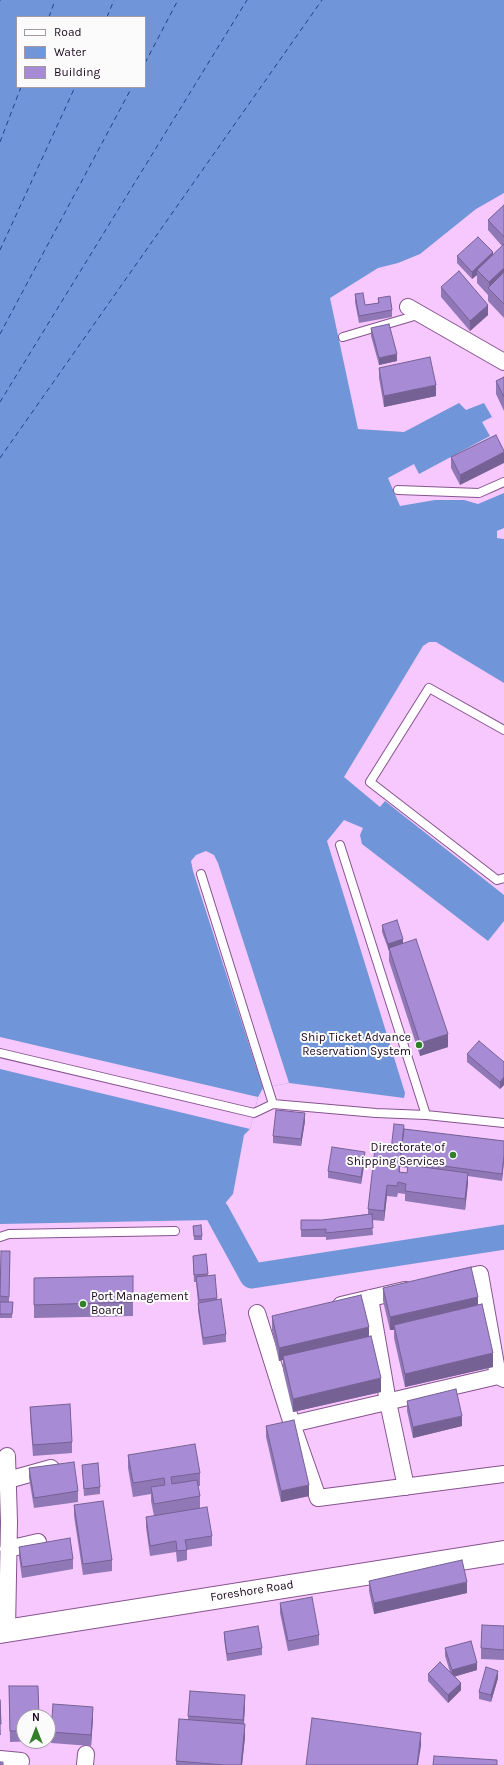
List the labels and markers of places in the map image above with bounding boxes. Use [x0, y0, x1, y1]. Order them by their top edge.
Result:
place label: Ship Ticket Advance Reservation System [301, 1031, 411, 1059]
marker: Ship Ticket Advance Reservation System [414, 1040, 424, 1050]
place label: Directorate of Shipping Services [346, 1141, 445, 1169]
marker: Directorate of Shipping Services [448, 1150, 458, 1160]
place label: Port Management Board [91, 1290, 189, 1318]
marker: Port Management Board [78, 1299, 88, 1309]

